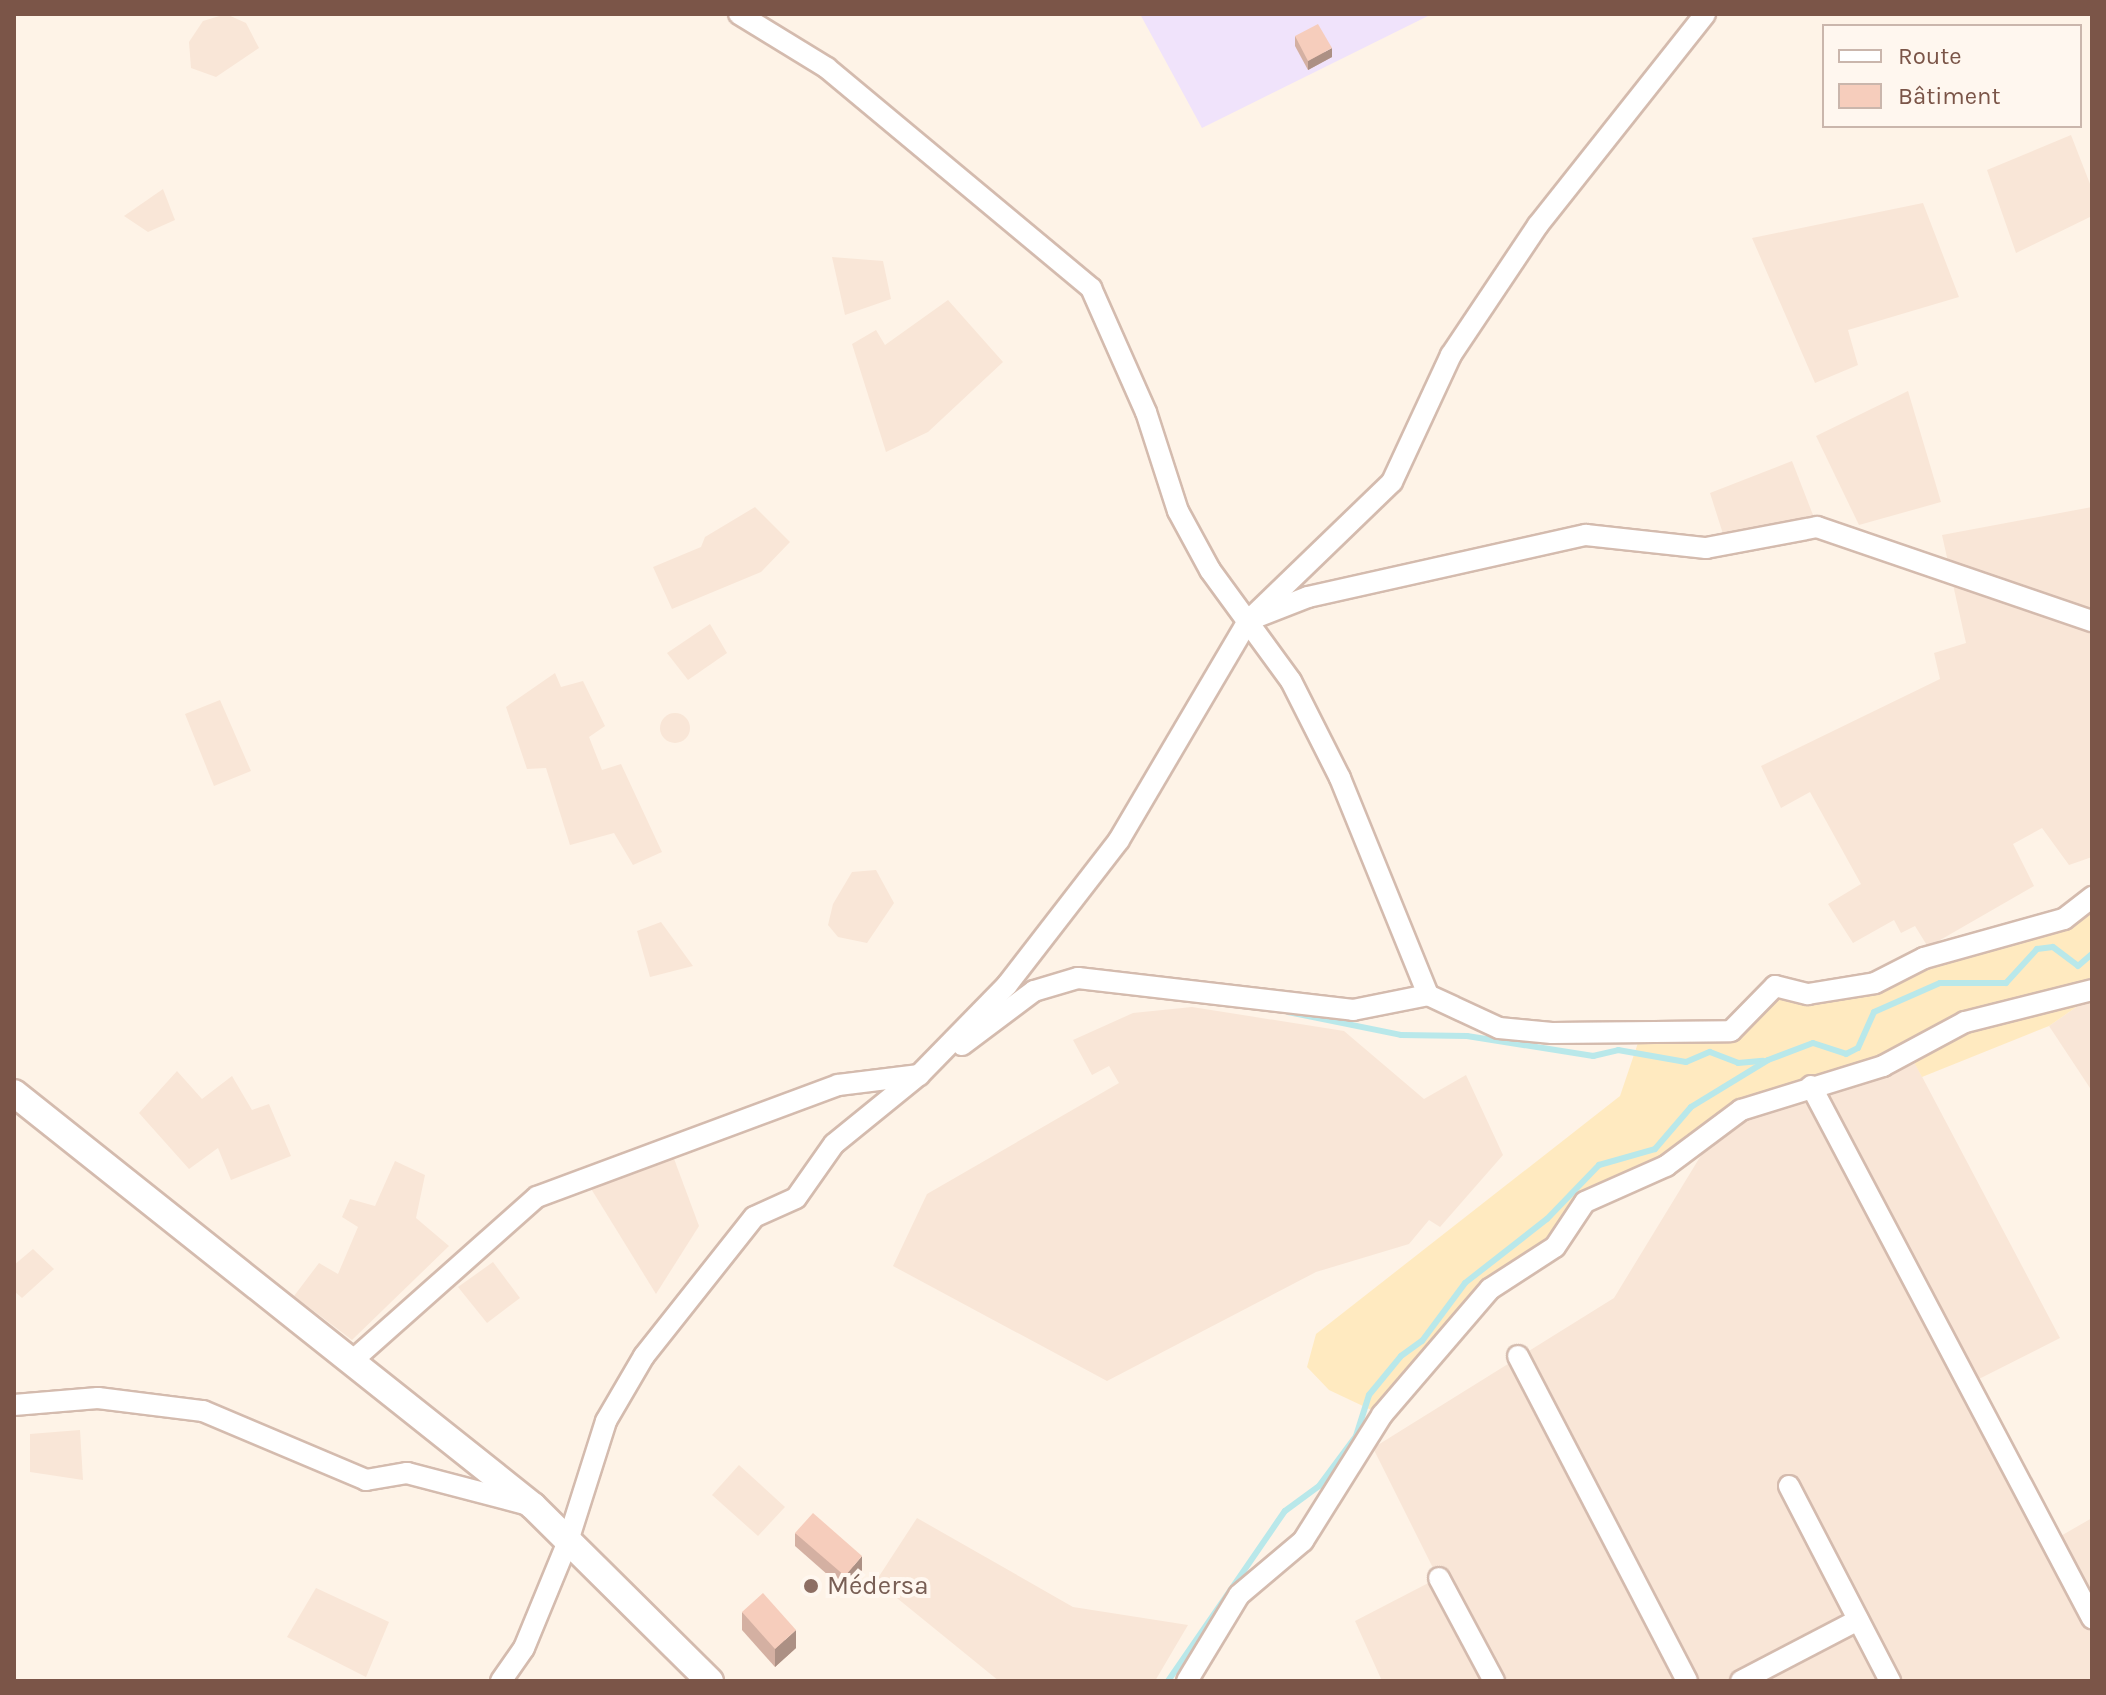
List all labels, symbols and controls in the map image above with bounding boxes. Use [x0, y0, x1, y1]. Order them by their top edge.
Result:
legend [1822, 24, 2082, 128]
text: Route [1898, 42, 1962, 70]
text: Bâtiment [1898, 82, 2001, 110]
place label: Médersa [827, 1570, 929, 1602]
marker: Médersa [802, 1577, 820, 1595]

